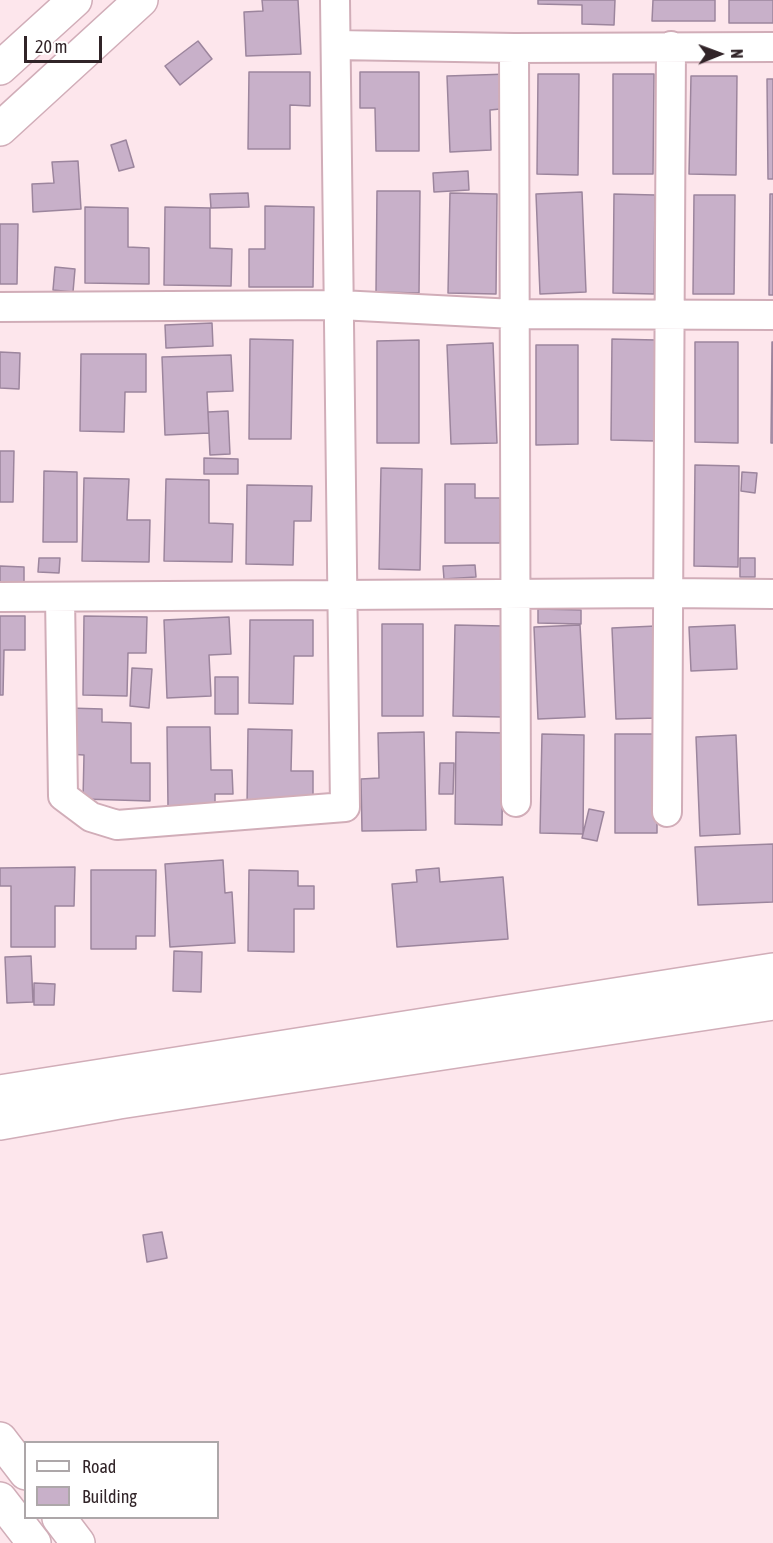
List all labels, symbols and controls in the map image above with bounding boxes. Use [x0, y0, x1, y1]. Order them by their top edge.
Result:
scale bar [27, 24, 105, 62]
north arrow [689, 24, 749, 84]
text: 20 m [35, 36, 67, 57]
text: N [728, 49, 746, 59]
legend [24, 1441, 219, 1519]
text: Road [82, 1456, 116, 1477]
text: Building [82, 1486, 137, 1507]

